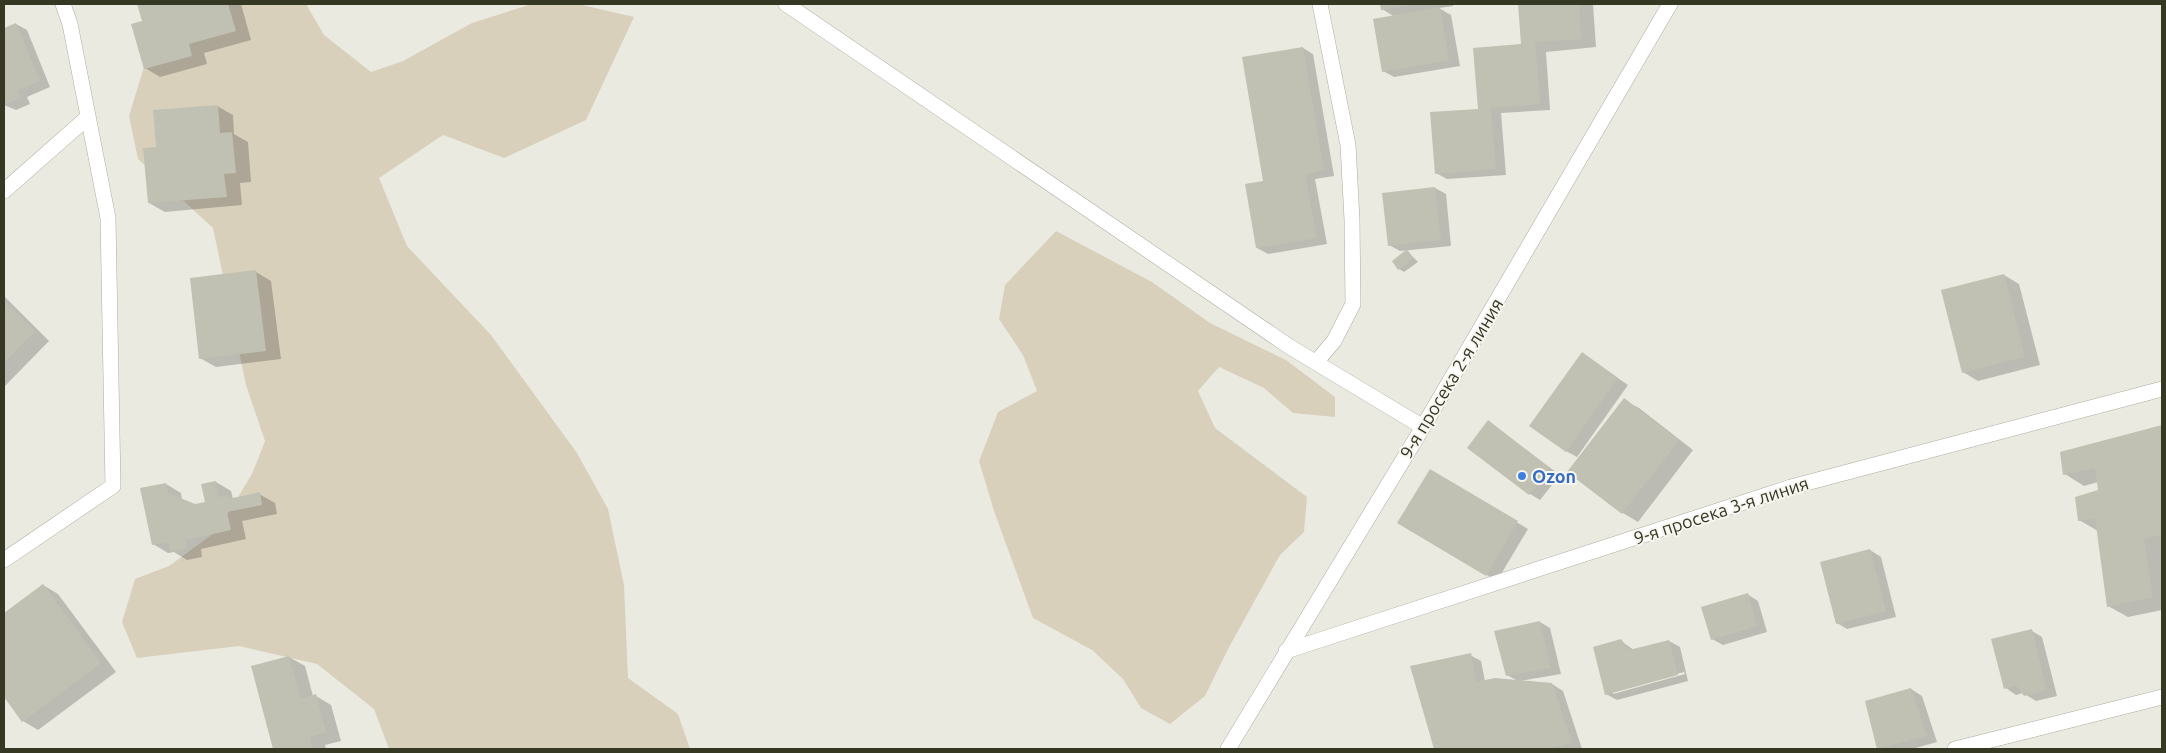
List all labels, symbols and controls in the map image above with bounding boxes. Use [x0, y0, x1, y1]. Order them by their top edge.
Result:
street label: 9-я просека 2-я линия [1395, 295, 1507, 461]
place label: Ozon [1532, 466, 1576, 486]
marker: Ozon [1516, 470, 1528, 482]
street label: 9-я просека 3-я линия [1631, 472, 1811, 548]

